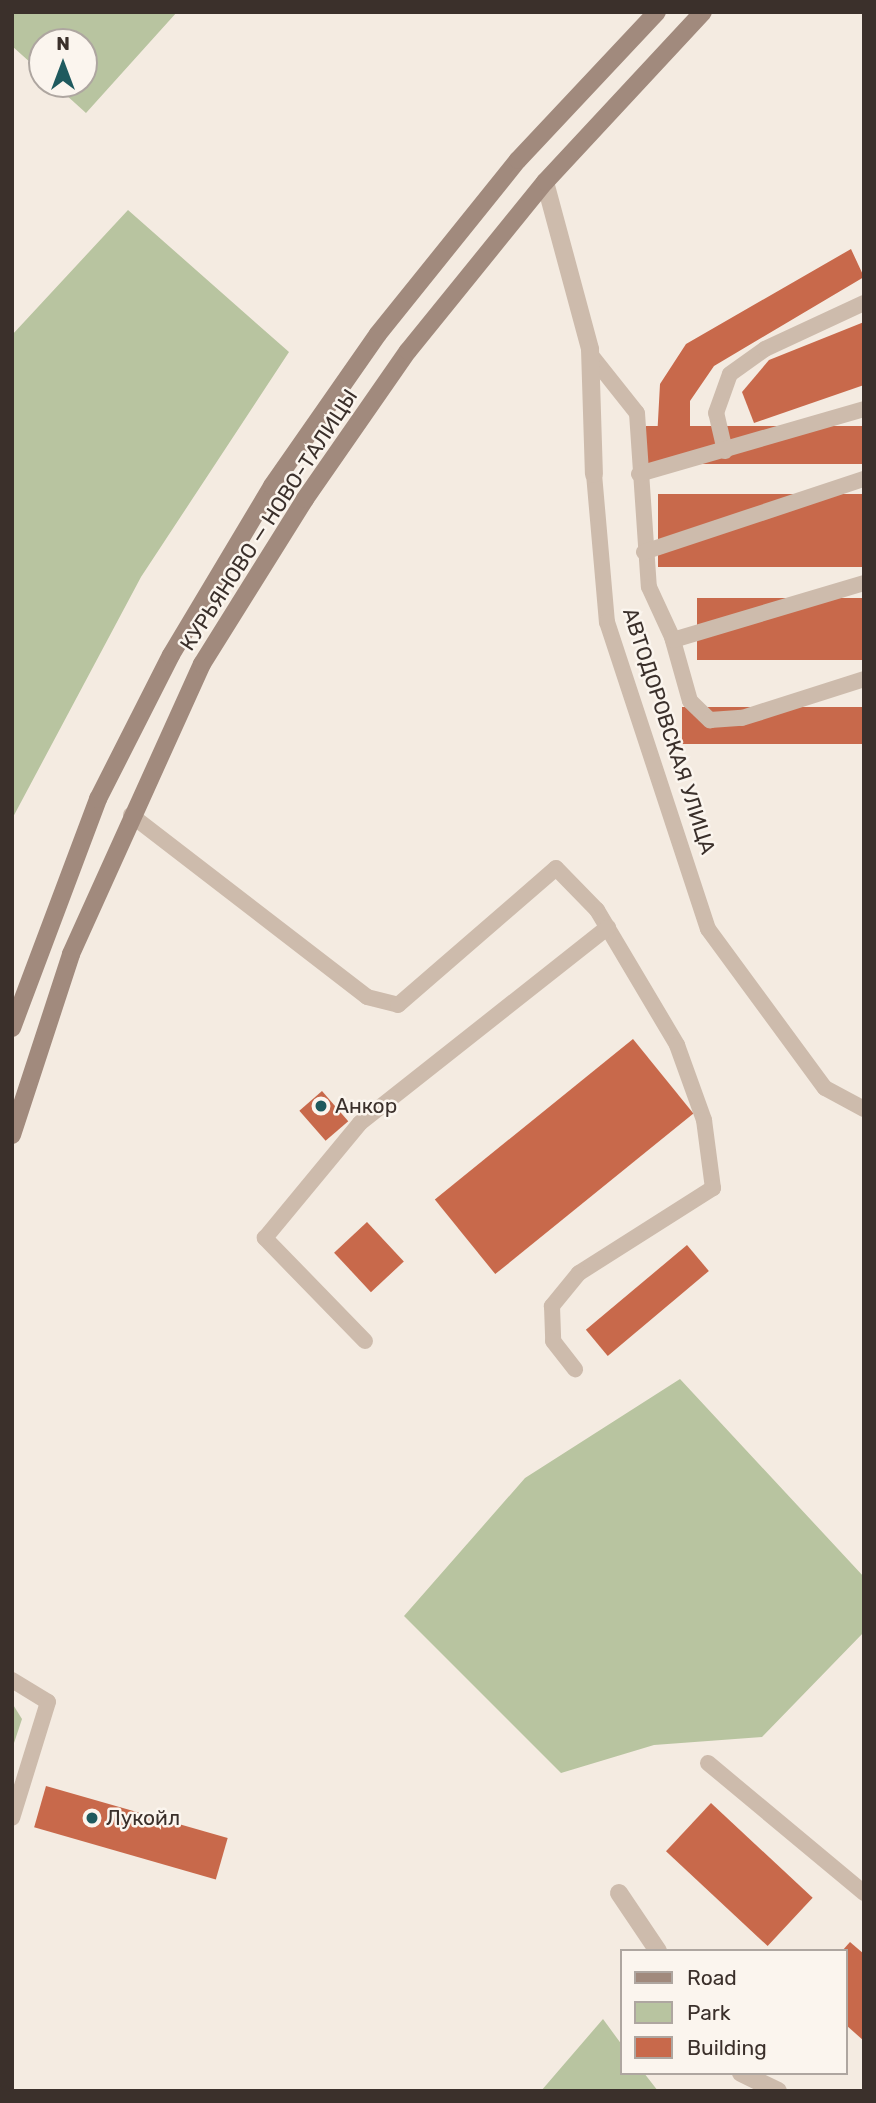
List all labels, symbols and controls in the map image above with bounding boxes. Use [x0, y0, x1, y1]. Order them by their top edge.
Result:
north arrow [28, 28, 98, 98]
text: N [56, 32, 70, 55]
street label: КУРЬЯНОВО — НОВО-ТАЛИЦЫ [175, 385, 363, 655]
street label: АВТОДОРОВСКАЯ УЛИЦА [617, 605, 721, 857]
place label: Анкор [335, 1093, 397, 1119]
marker: Анкор [313, 1098, 329, 1114]
place label: Лукойл [106, 1805, 180, 1831]
marker: Лукойл [84, 1810, 100, 1826]
legend [620, 1949, 848, 2075]
text: Road [687, 1965, 737, 1990]
text: Park [687, 2000, 731, 2025]
text: Building [687, 2035, 767, 2060]

